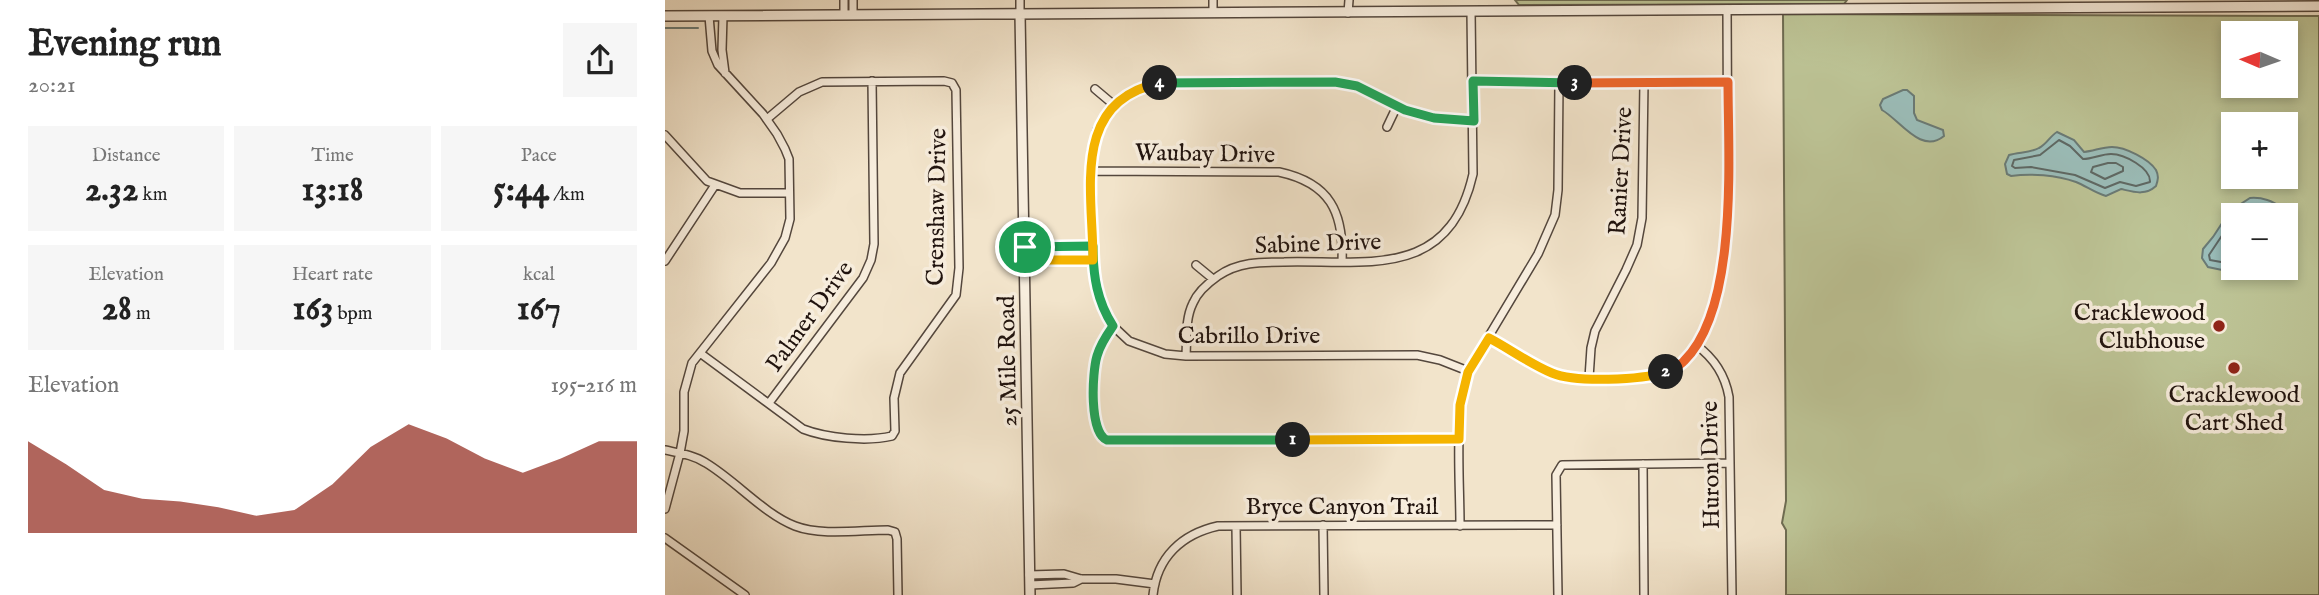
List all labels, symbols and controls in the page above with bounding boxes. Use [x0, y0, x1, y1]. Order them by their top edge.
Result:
text: Evening run [28, 21, 222, 69]
north arrow [2221, 21, 2298, 98]
map controls [2221, 21, 2298, 280]
button: share [563, 23, 637, 97]
pin: 4 [1142, 66, 1177, 100]
pin: 3 [1557, 66, 1593, 100]
text: 4 [1155, 70, 1164, 94]
text: 3 [1571, 70, 1578, 94]
text: 20:21 [28, 71, 76, 100]
street label: Ranier Drive [1603, 106, 1640, 236]
button: + [2221, 112, 2298, 189]
street label: Crenshaw Drive [921, 128, 954, 286]
street label: Waubay Drive [1135, 138, 1275, 171]
text: Distance [92, 144, 161, 168]
text: Time [311, 144, 354, 168]
text: Pace [521, 144, 557, 168]
text: 2.32 [85, 168, 138, 213]
text: 13:18 [301, 168, 364, 213]
text: 5:44 [493, 168, 549, 213]
text: km [138, 183, 167, 207]
text: /km [549, 183, 585, 207]
button: − [2221, 203, 2298, 280]
pin [995, 217, 1055, 277]
street label: Sabine Drive [1254, 227, 1382, 262]
icon: arrive [1006, 228, 1044, 266]
street label: Palmer Drive [759, 255, 861, 379]
text: Elevation [88, 263, 164, 287]
text: Heart rate [292, 263, 373, 287]
text: kcal [523, 263, 555, 287]
text: 28 [102, 287, 132, 332]
text: 163 [292, 287, 333, 332]
text: 167 [517, 287, 561, 332]
street label: 25 Mile Road [992, 295, 1025, 427]
place label: Cracklewood Clubhouse [2074, 298, 2205, 357]
text: m [132, 302, 151, 326]
text: bpm [333, 302, 373, 326]
marker: Cracklewood Clubhouse [2211, 318, 2227, 334]
street label: Cabrillo Drive [1178, 321, 1320, 352]
pin: 2 [1649, 354, 1683, 390]
text: 2 [1661, 359, 1670, 383]
marker: Cracklewood Cart Shed [2226, 360, 2242, 376]
text: Elevation [28, 371, 119, 400]
text: 195–216 m [551, 371, 637, 400]
place label: Cracklewood Cart Shed [2168, 380, 2300, 439]
street label: Huron Drive [1695, 401, 1728, 529]
pin: 1 [1275, 422, 1311, 458]
text: 1 [1289, 427, 1296, 451]
street label: Bryce Canyon Trail [1246, 492, 1439, 523]

